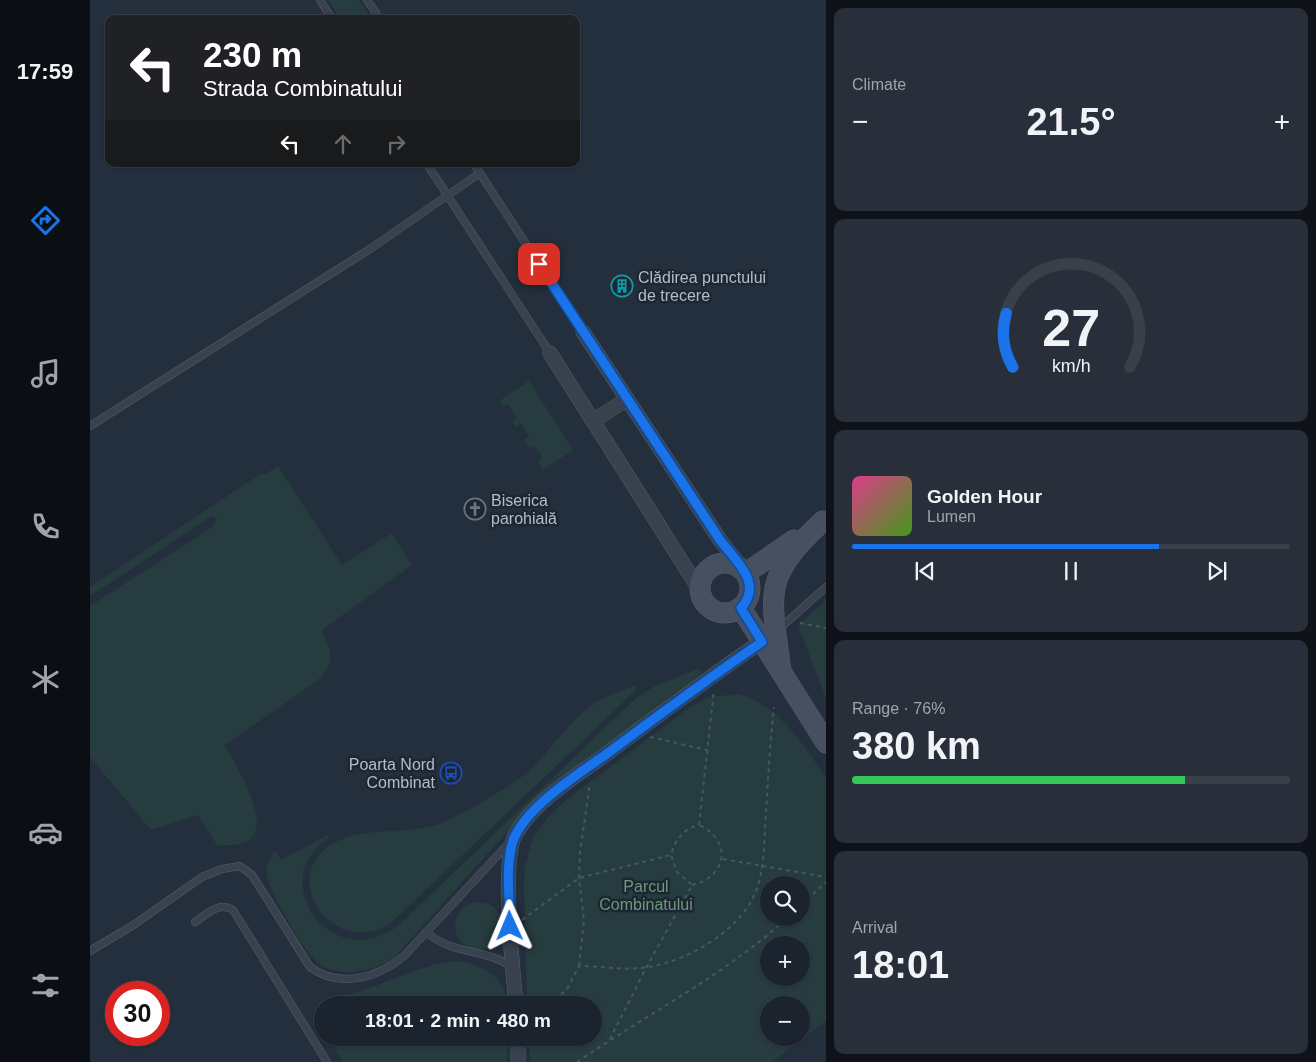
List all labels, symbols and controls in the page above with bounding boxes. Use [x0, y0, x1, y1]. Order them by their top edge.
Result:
icon: left [120, 35, 185, 100]
text: 230 m [203, 35, 302, 74]
text: 17:59 [17, 59, 73, 84]
text: Strada Combinatului [203, 76, 402, 101]
text: Climate [852, 76, 906, 93]
text: 21.5° [1026, 101, 1116, 143]
text: − [852, 106, 868, 137]
text: + [1274, 106, 1290, 137]
icon: left [276, 130, 304, 158]
icon: ahead [329, 130, 357, 158]
icon: right [382, 130, 410, 158]
icon: directions [28, 203, 63, 238]
pin [518, 243, 560, 285]
icon: arrive [525, 250, 553, 278]
place label: Clădirea punctului de trecere [638, 269, 766, 304]
building icon: Clădirea punctului de trecere [610, 274, 634, 298]
text: 27 [1042, 299, 1100, 357]
icon: music [28, 356, 63, 391]
text: km/h [1052, 356, 1090, 376]
text: Golden Hour [927, 486, 1042, 507]
place label: Biserica parohială [491, 492, 557, 527]
church icon: Biserica parohială [463, 497, 487, 521]
text: Lumen [927, 508, 976, 525]
icon: phone [28, 509, 63, 544]
icon: previous [911, 557, 939, 585]
icon: pause [1057, 557, 1085, 585]
icon: next [1203, 557, 1231, 585]
icon: climate [28, 662, 63, 697]
text: Range · 76% [852, 700, 945, 717]
text: 380 km [852, 725, 981, 767]
place label: Poarta Nord Combinat [349, 756, 436, 791]
bus stop icon: Poarta Nord Combinat [439, 761, 463, 785]
icon: car [28, 815, 63, 850]
map controls [760, 876, 810, 1046]
button: search [760, 876, 810, 926]
park label: Parcul Combinatului [599, 878, 693, 913]
position arrow [483, 899, 535, 951]
text: Arrival [852, 919, 897, 936]
button: + [760, 936, 810, 986]
text: 18:01 [852, 944, 949, 986]
icon: filters [28, 968, 63, 1003]
speed limit sign: 30 [105, 981, 170, 1046]
button: − [760, 996, 810, 1046]
text: 18:01 · 2 min · 480 m [365, 1010, 551, 1031]

